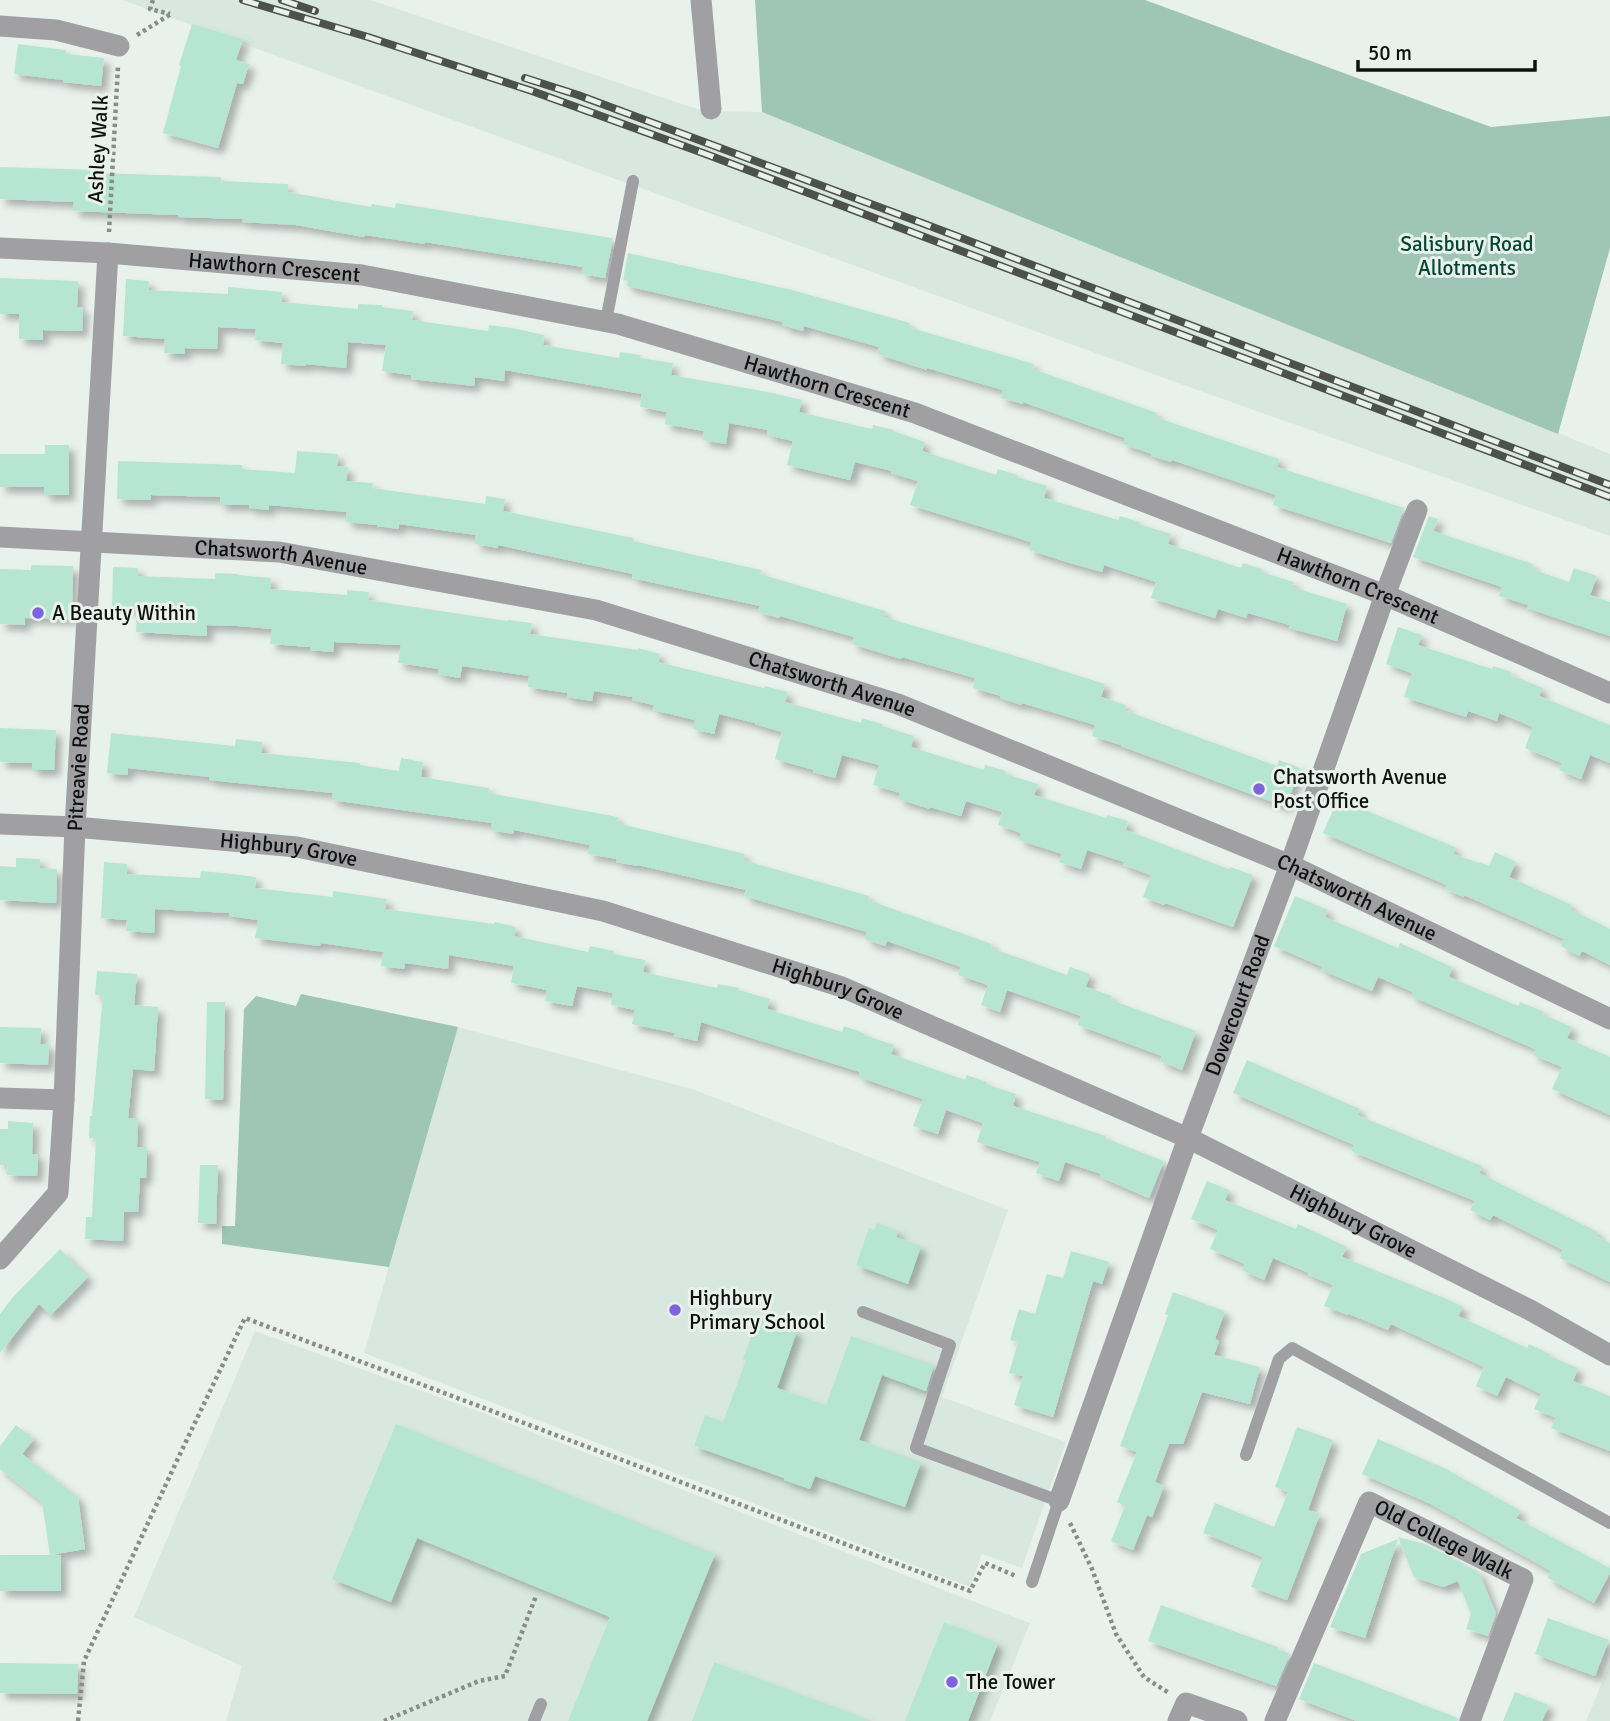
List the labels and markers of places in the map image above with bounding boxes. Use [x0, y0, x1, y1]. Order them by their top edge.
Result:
place label: A Beauty Within [52, 600, 196, 626]
marker: A Beauty Within [30, 605, 46, 621]
place label: Chatsworth Avenue Post Office [1273, 764, 1447, 814]
marker: Chatsworth Avenue Post Office [1251, 781, 1267, 797]
place label: Highbury Primary School [689, 1285, 825, 1335]
marker: Highbury Primary School [667, 1302, 683, 1318]
place label: The Tower [966, 1669, 1056, 1695]
marker: The Tower [944, 1674, 960, 1690]

